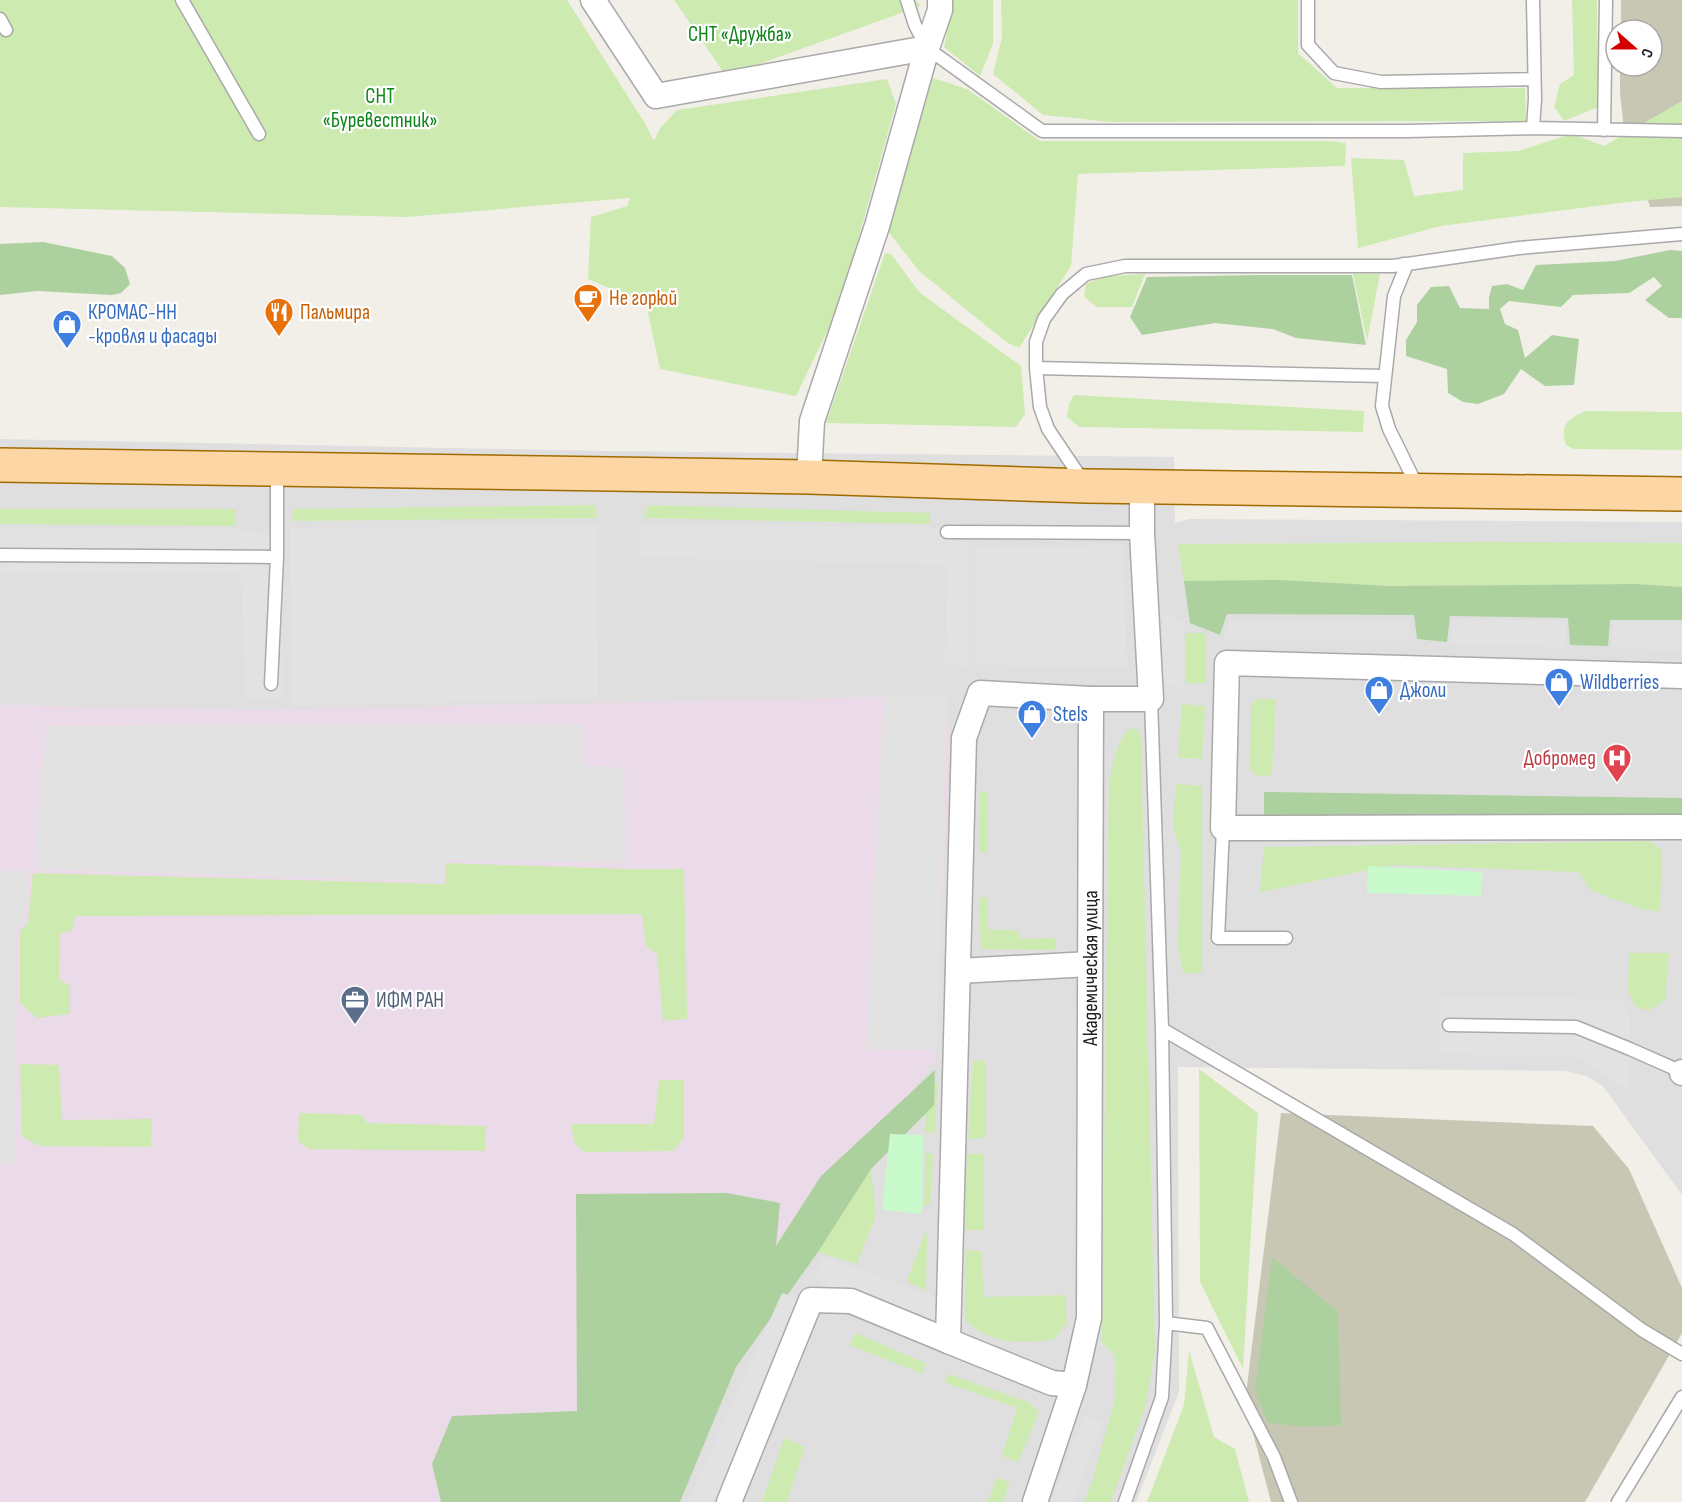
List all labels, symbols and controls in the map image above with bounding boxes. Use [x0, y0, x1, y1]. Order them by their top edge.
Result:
north arrow [1604, 18, 1664, 78]
park label: СНТ «Дружба» [688, 22, 792, 47]
text: С [1636, 46, 1657, 60]
park label: СНТ «Буревестник» [322, 84, 438, 133]
cafe icon: Не горюй [572, 282, 604, 324]
place label: Не горюй [609, 286, 677, 311]
restaurant icon: Пальмира [263, 296, 295, 338]
place label: КРОМАС-НН -кровля и фасады [88, 300, 217, 349]
place label: Пальмира [300, 300, 370, 325]
shop icon: КРОМАС-НН -кровля и фасады [51, 308, 83, 350]
shop icon: Wildberries [1543, 666, 1575, 708]
place label: Wildberries [1580, 670, 1659, 695]
shop icon: Джоли [1363, 674, 1395, 716]
place label: Джоли [1400, 678, 1446, 703]
shop icon: Stels [1016, 698, 1048, 740]
place label: Stels [1053, 702, 1088, 727]
hospital icon: Добромед [1601, 742, 1633, 784]
place label: Добромед [1524, 746, 1596, 771]
street label: Академическая улица [1078, 890, 1103, 1047]
office icon: ИФМ РАН [339, 984, 371, 1026]
place label: ИФМ РАН [376, 988, 444, 1013]

